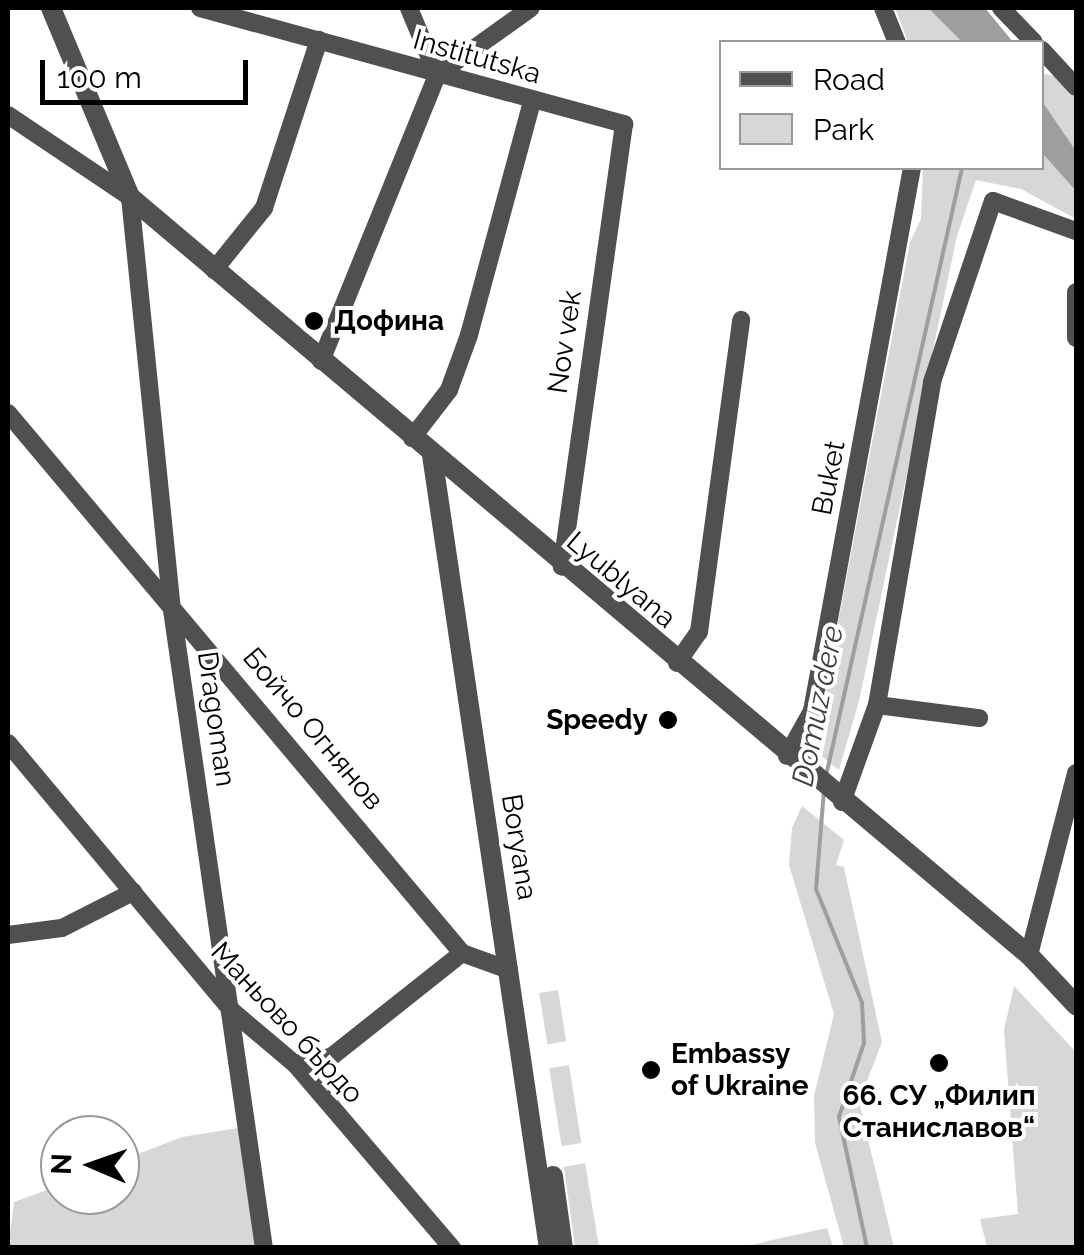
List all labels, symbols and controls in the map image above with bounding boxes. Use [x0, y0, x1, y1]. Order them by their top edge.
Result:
street label: Institutska [409, 23, 545, 91]
scale bar [45, 40, 252, 102]
legend [719, 40, 1044, 170]
text: 100 m [57, 60, 142, 95]
text: Road [813, 62, 885, 97]
text: Park [813, 112, 874, 147]
street label: Nov vek [541, 288, 589, 396]
place label: Дофина [334, 304, 444, 338]
marker: Дофина [303, 310, 325, 332]
street label: Buket [805, 438, 853, 518]
street label: Lyublyana [560, 525, 682, 635]
water label: Domuz dere [785, 623, 851, 789]
street label: Бойчо Огнянов [236, 641, 390, 817]
street label: Dragoman [190, 649, 242, 789]
place label: Speedy [546, 703, 648, 737]
marker: Speedy [657, 709, 679, 731]
street label: Boryana [494, 792, 544, 902]
street label: Маньово бърдо [204, 935, 370, 1111]
place label: Embassy of Ukraine [671, 1037, 809, 1103]
marker: 66. СУ „Филип Станиславов“ [928, 1052, 950, 1074]
marker: Embassy of Ukraine [640, 1059, 662, 1081]
place label: 66. СУ „Филип Станиславов“ [842, 1079, 1036, 1145]
north arrow [40, 1115, 140, 1215]
text: N [45, 1153, 78, 1175]

